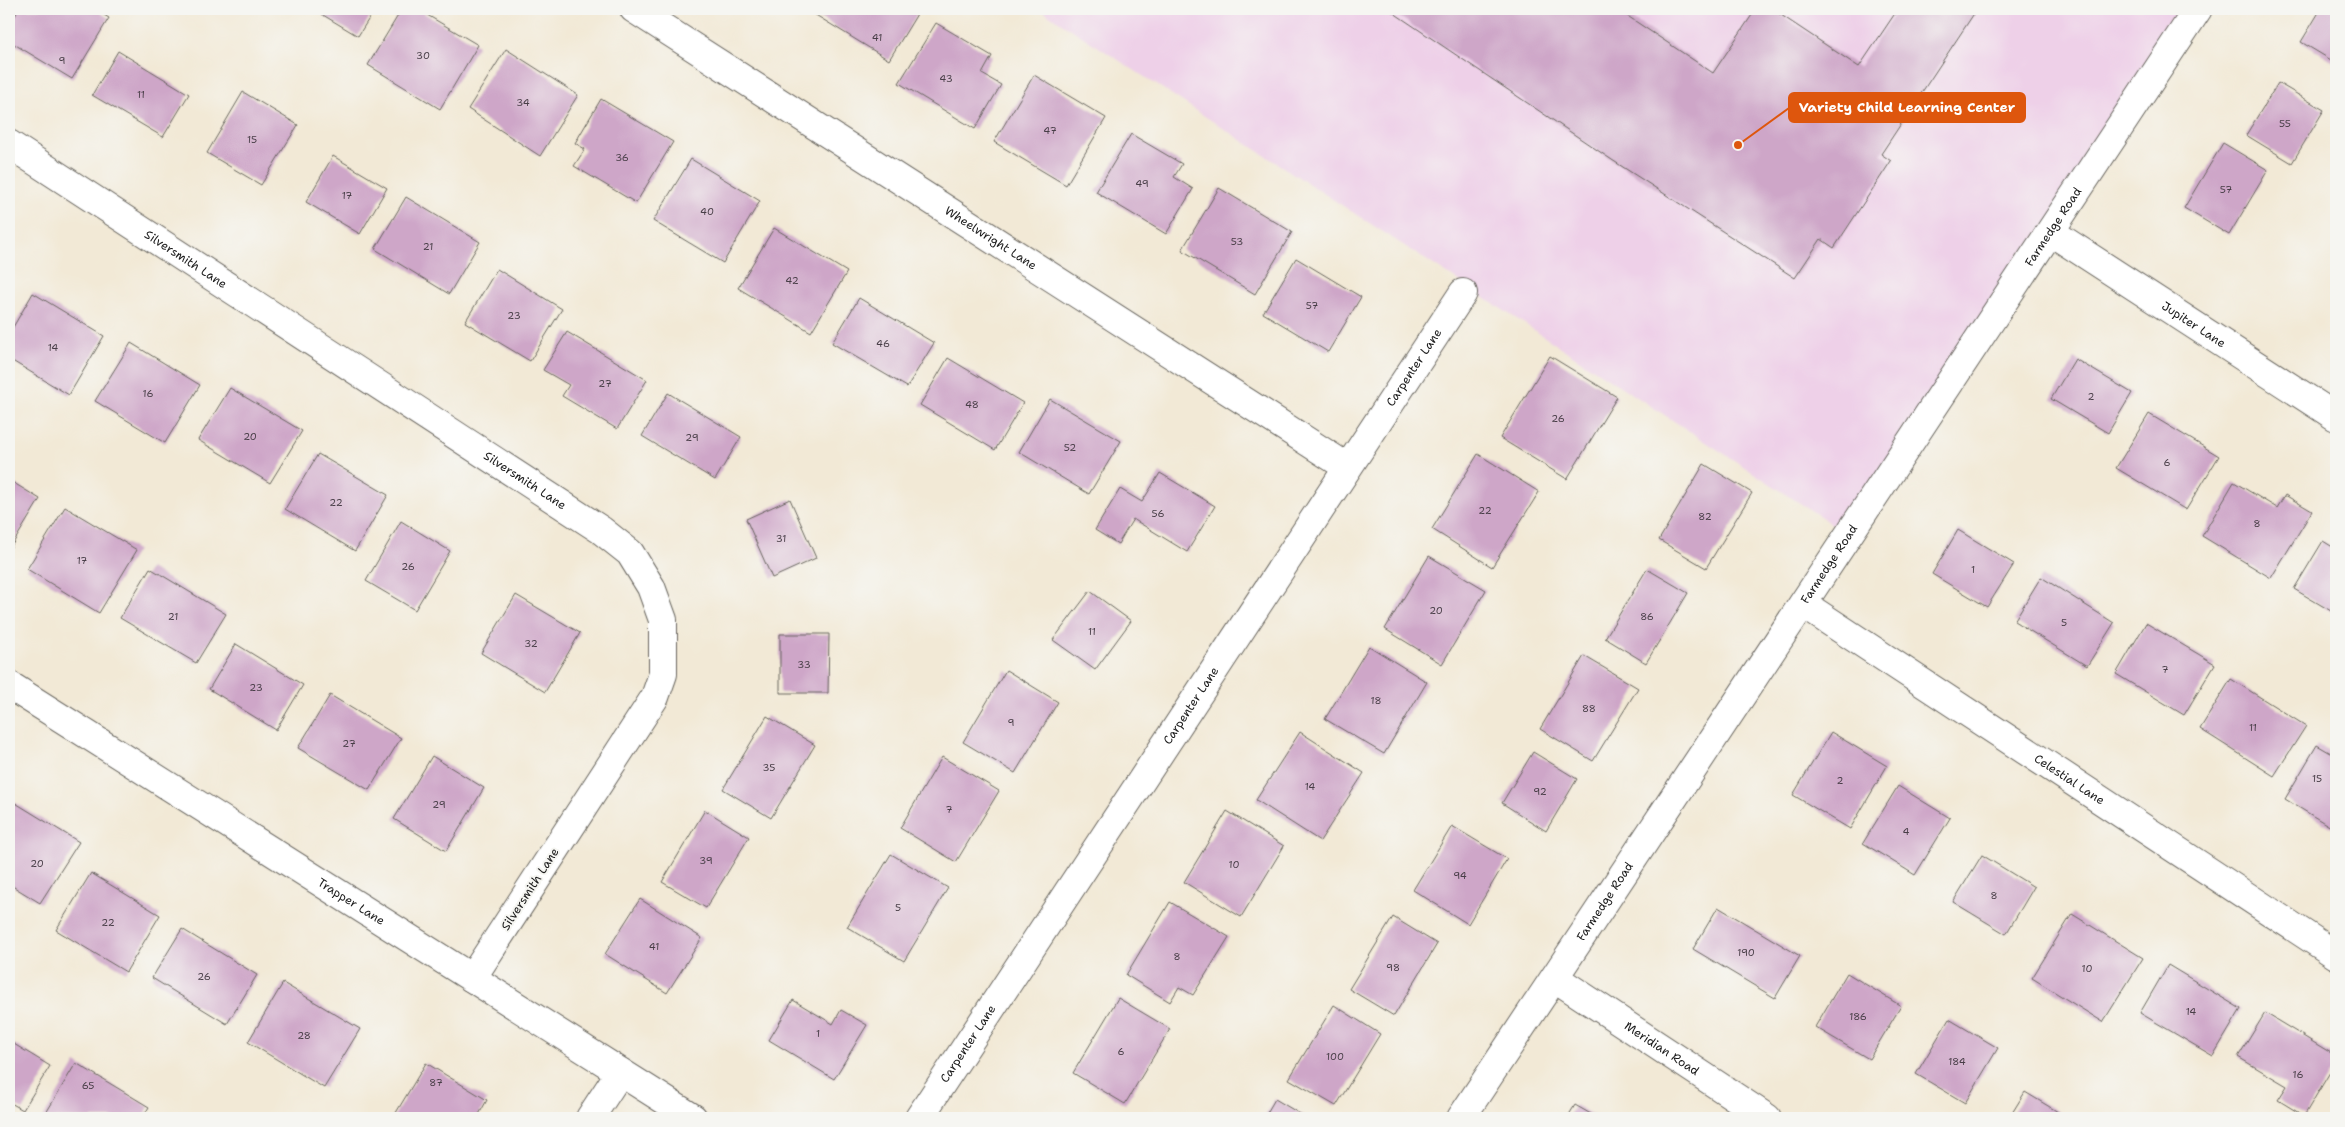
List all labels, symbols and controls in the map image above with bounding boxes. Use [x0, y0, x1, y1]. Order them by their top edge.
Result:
house number: 41 [872, 31, 882, 44]
house number: 30 [416, 49, 430, 62]
house number: 9 [59, 54, 66, 67]
house number: 43 [939, 72, 953, 85]
house number: 11 [137, 88, 145, 101]
callout: Variety Child Learning Center [1789, 93, 2025, 122]
house number: 34 [516, 96, 530, 109]
text: Variety Child Learning Center [1799, 98, 2016, 116]
house number: 55 [2279, 117, 2291, 130]
house number: 47 [1043, 124, 1057, 137]
house number: 15 [247, 133, 257, 146]
house number: 36 [615, 151, 629, 164]
house number: 49 [1135, 177, 1149, 190]
house number: 57 [2220, 183, 2232, 196]
street label: Farmedge Road [2021, 184, 2085, 269]
house number: 17 [342, 189, 352, 202]
street label: Wheelwright Lane [942, 203, 1040, 274]
house number: 40 [700, 205, 714, 218]
street label: Silversmith Lane [141, 226, 230, 292]
house number: 53 [1231, 235, 1243, 248]
house number: 21 [423, 240, 433, 253]
house number: 42 [785, 274, 799, 287]
street label: Jupiter Lane [2159, 298, 2229, 351]
house number: 57 [1306, 299, 1318, 312]
house number: 23 [507, 309, 521, 322]
street label: Carpenter Lane [1382, 325, 1445, 409]
house number: 46 [876, 337, 890, 350]
house number: 14 [48, 341, 58, 354]
house number: 27 [598, 377, 612, 390]
house number: 16 [143, 387, 153, 400]
house number: 2 [2088, 390, 2095, 403]
house number: 48 [965, 398, 979, 411]
house number: 26 [1551, 412, 1565, 425]
house number: 20 [243, 430, 257, 443]
house number: 29 [685, 431, 699, 444]
house number: 52 [1064, 441, 1076, 454]
street label: Silversmith Lane [481, 448, 569, 513]
house number: 6 [2164, 456, 2171, 469]
house number: 22 [329, 496, 343, 509]
house number: 22 [1478, 504, 1492, 517]
house number: 56 [1152, 507, 1164, 520]
house number: 82 [1698, 510, 1712, 523]
house number: 8 [2254, 517, 2261, 530]
street label: Farmedge Road [1797, 521, 1861, 607]
house number: 31 [776, 532, 786, 545]
house number: 17 [77, 554, 87, 567]
house number: 26 [401, 560, 415, 573]
house number: 1 [1971, 563, 1975, 576]
house number: 20 [1429, 604, 1443, 617]
house number: 21 [168, 610, 178, 623]
house number: 86 [1640, 610, 1654, 623]
house number: 5 [2061, 616, 2067, 629]
house number: 11 [1088, 625, 1096, 638]
house number: 32 [524, 637, 538, 650]
house number: 33 [797, 658, 811, 671]
street label: Carpenter Lane [1160, 663, 1222, 748]
house number: 7 [2162, 663, 2169, 676]
house number: 23 [249, 681, 263, 694]
house number: 18 [1370, 694, 1382, 707]
house number: 88 [1582, 702, 1596, 715]
house number: 9 [1008, 716, 1015, 729]
house number: 11 [2249, 721, 2257, 734]
house number: 27 [342, 737, 356, 750]
street label: Celestial Lane [2031, 750, 2108, 809]
house number: 35 [763, 761, 775, 774]
house number: 15 [2312, 772, 2322, 785]
house number: 2 [1837, 774, 1844, 787]
house number: 14 [1305, 780, 1315, 793]
house number: 92 [1533, 785, 1547, 798]
house number: 29 [432, 798, 446, 811]
house number: 7 [946, 803, 953, 816]
house number: 4 [1903, 825, 1910, 838]
street label: Silversmith Lane [497, 845, 563, 933]
house number: 39 [699, 854, 713, 867]
house number: 20 [30, 857, 44, 870]
house number: 10 [1229, 858, 1239, 871]
street label: Farmedge Road [1573, 859, 1637, 944]
house number: 94 [1453, 869, 1467, 882]
street label: Trapper Lane [315, 874, 388, 929]
house number: 8 [1991, 889, 1998, 902]
house number: 5 [895, 901, 901, 914]
house number: 22 [101, 916, 115, 929]
house number: 41 [649, 940, 659, 953]
house number: 190 [1737, 946, 1755, 959]
house number: 8 [1174, 950, 1181, 963]
house number: 98 [1386, 961, 1400, 974]
house number: 10 [2082, 962, 2092, 975]
house number: 26 [197, 970, 211, 983]
street label: Carpenter Lane [937, 1002, 1000, 1086]
house number: 14 [2186, 1005, 2196, 1018]
house number: 186 [1849, 1010, 1867, 1023]
street label: Meridian Road [1621, 1018, 1703, 1079]
house number: 1 [816, 1027, 820, 1040]
house number: 28 [297, 1029, 311, 1042]
house number: 6 [1118, 1045, 1125, 1058]
house number: 100 [1326, 1050, 1344, 1063]
house number: 184 [1948, 1055, 1966, 1068]
house number: 16 [2293, 1068, 2303, 1081]
house number: 87 [429, 1076, 443, 1089]
house number: 65 [82, 1079, 94, 1092]

